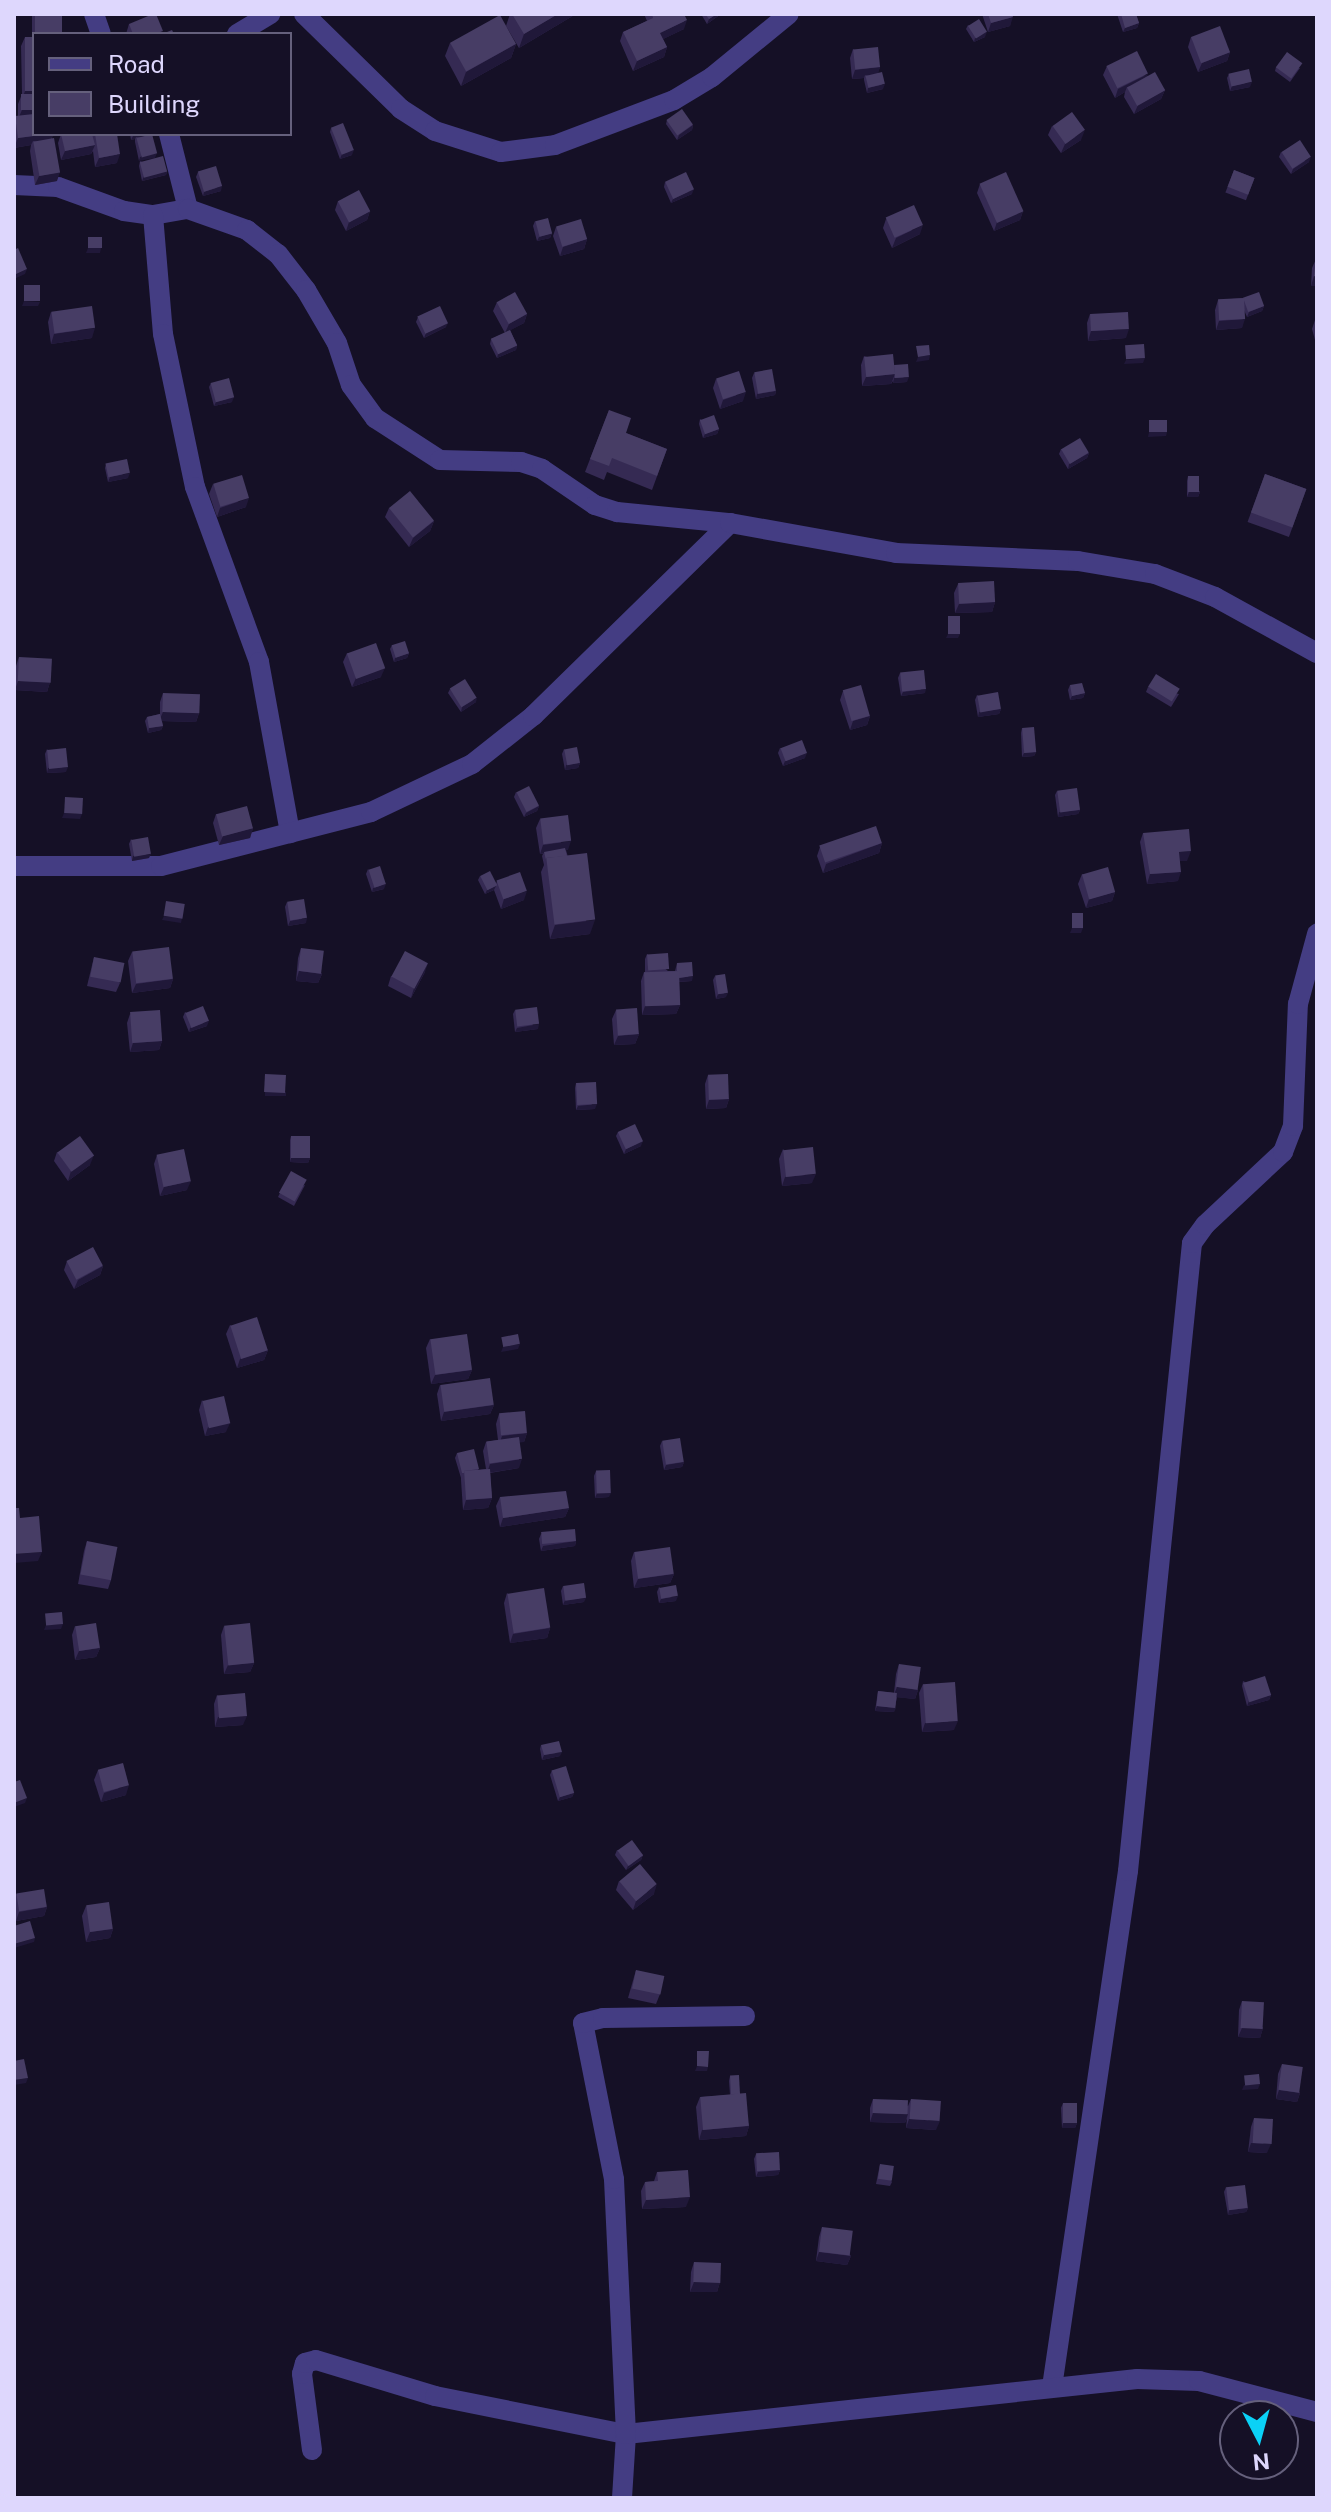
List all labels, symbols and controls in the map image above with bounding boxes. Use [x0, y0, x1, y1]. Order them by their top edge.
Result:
legend [32, 32, 292, 136]
text: Road [108, 50, 165, 78]
text: Building [108, 90, 200, 118]
north arrow [1219, 2400, 1299, 2480]
text: N [1251, 2448, 1271, 2476]

